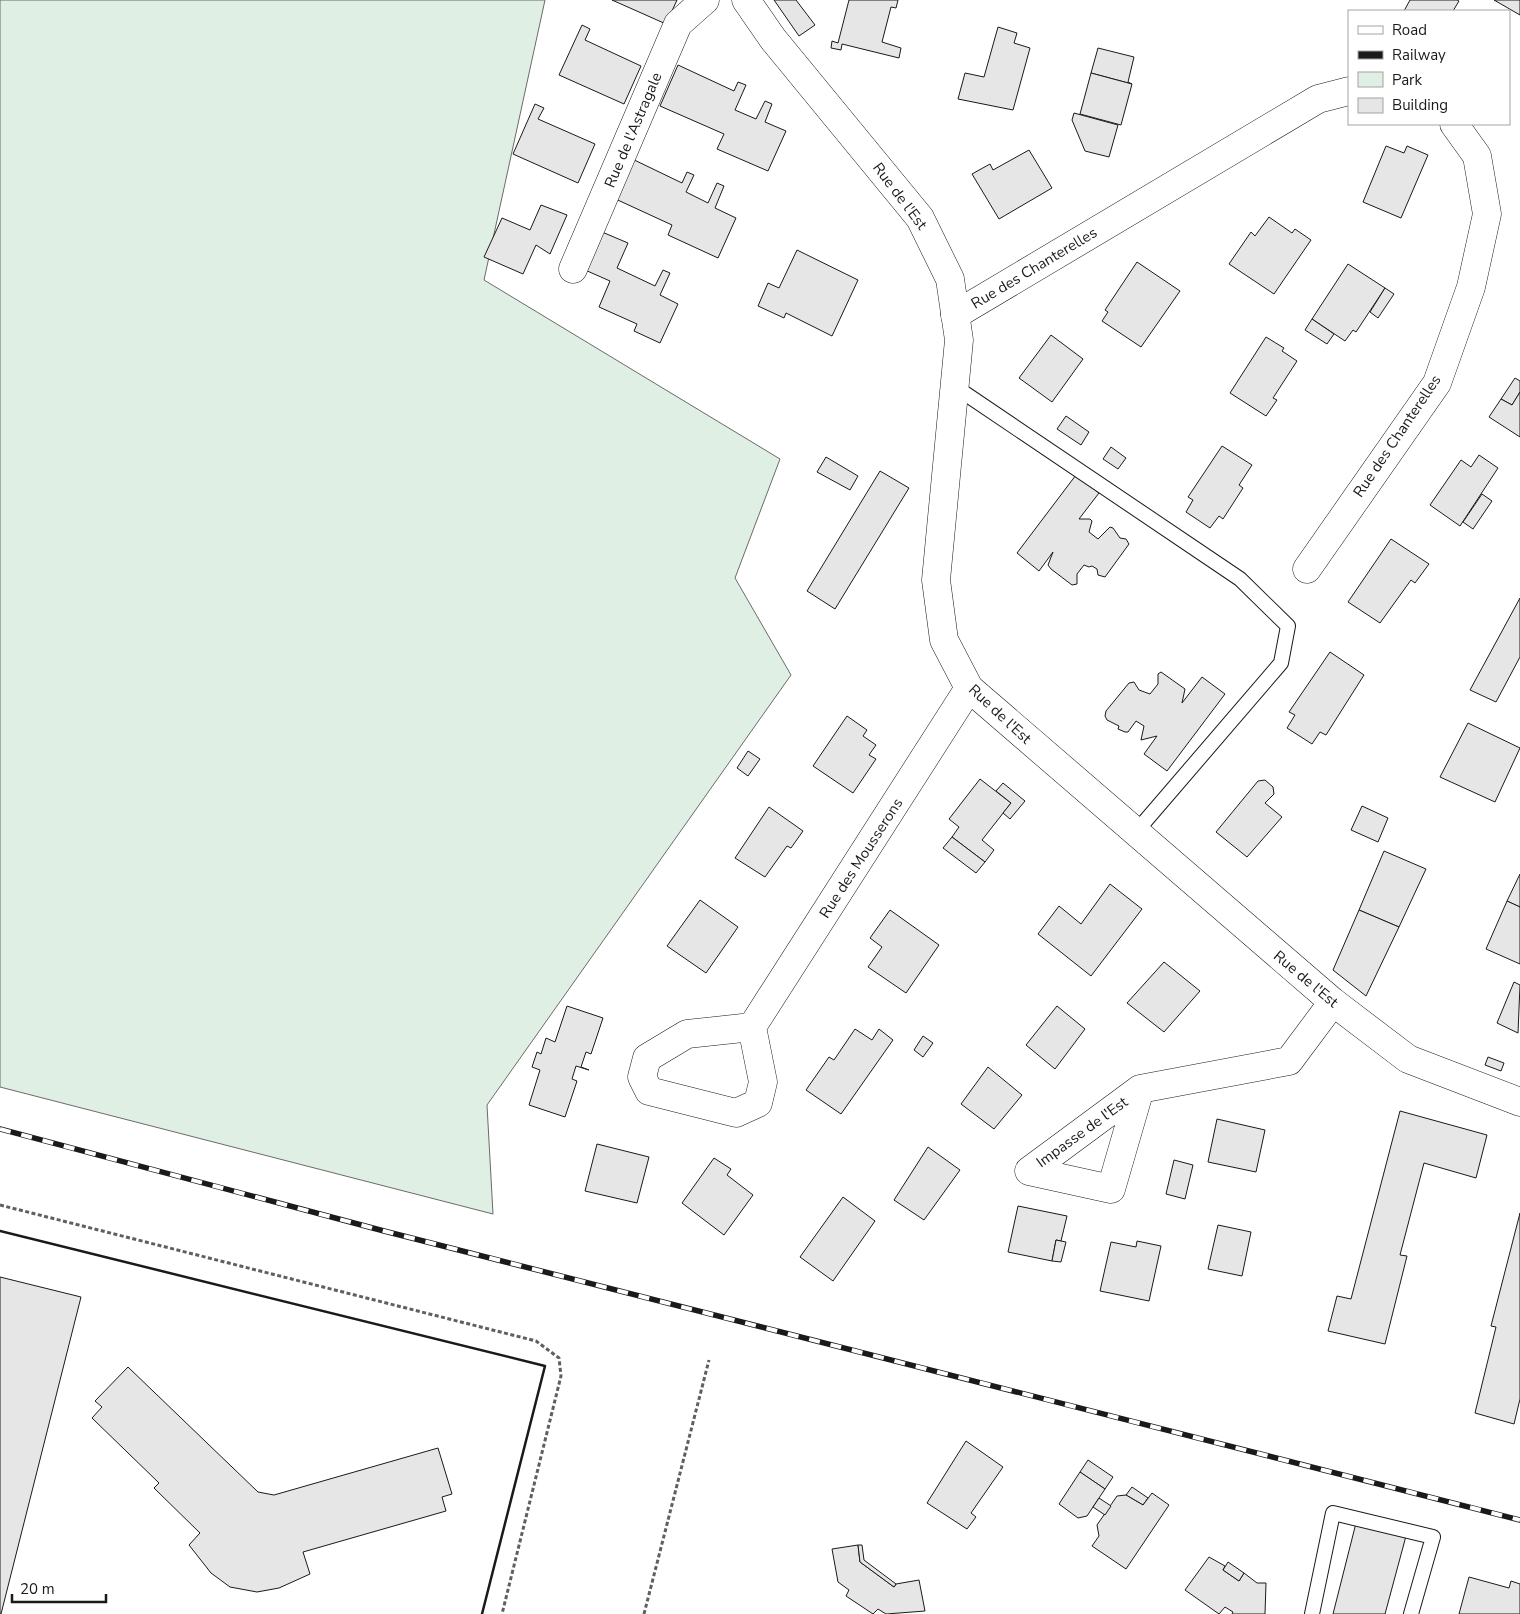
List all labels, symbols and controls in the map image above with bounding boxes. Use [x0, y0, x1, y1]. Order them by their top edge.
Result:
legend [1348, 10, 1510, 125]
text: Road [1392, 20, 1427, 40]
text: Railway [1392, 45, 1446, 65]
street label: Rue de l'Astragale [600, 69, 666, 191]
text: Park [1392, 70, 1422, 90]
text: Building [1392, 95, 1448, 115]
street label: Rue de l'Est [868, 158, 932, 234]
street label: Rue des Chanterelles [967, 222, 1101, 314]
street label: Rue des Chanterelles [1349, 371, 1445, 501]
street label: Rue de l'Est [964, 680, 1036, 749]
street label: Rue des Mousserons [815, 794, 907, 922]
street label: Rue de l'Est [1269, 946, 1343, 1013]
street label: Impasse de l'Est [1032, 1092, 1132, 1172]
scale bar [12, 1572, 106, 1604]
text: 20 m [20, 1579, 55, 1599]

